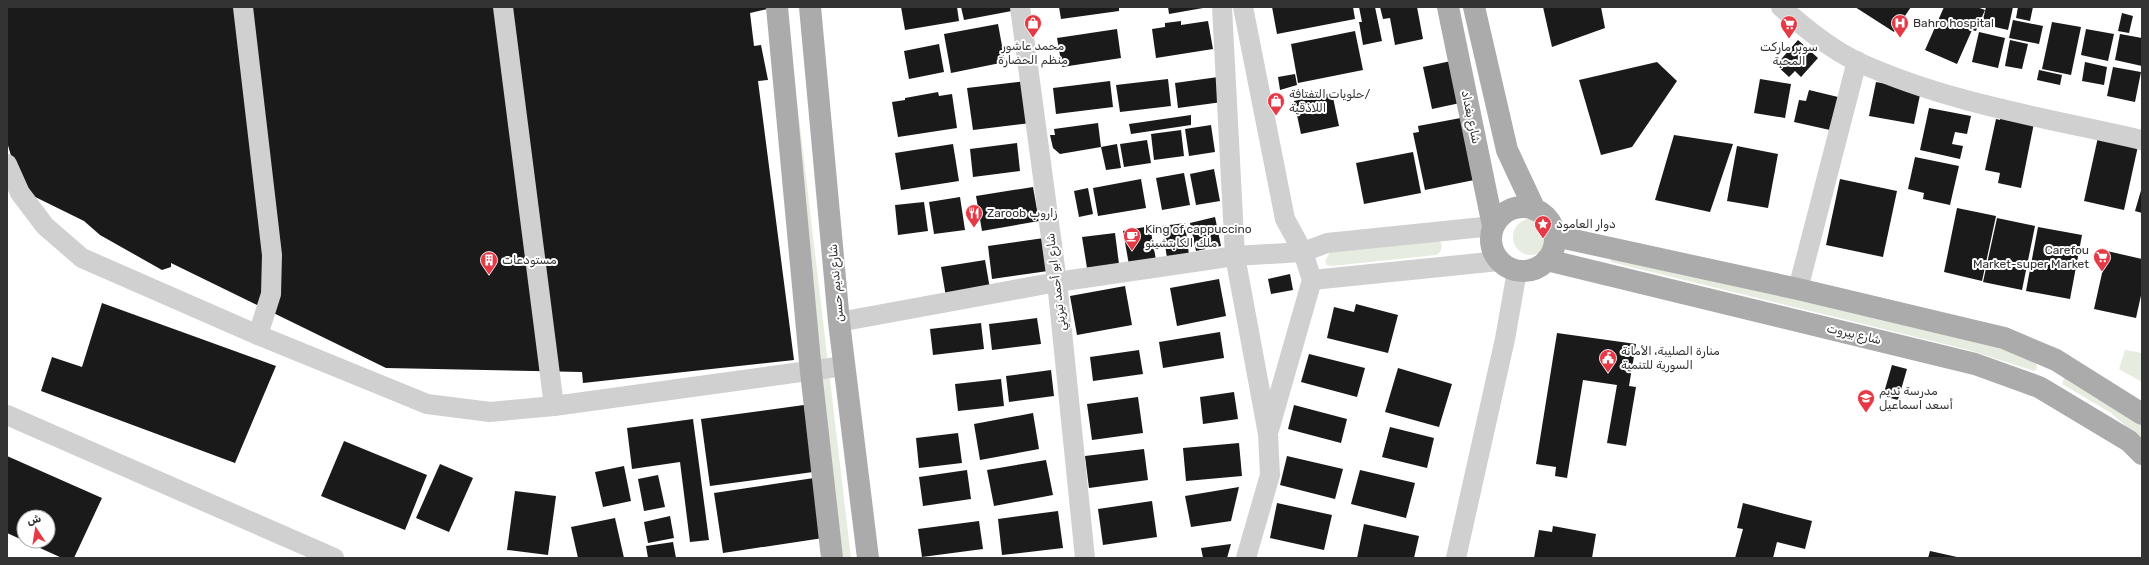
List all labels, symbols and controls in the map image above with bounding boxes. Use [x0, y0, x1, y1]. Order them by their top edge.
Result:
shop icon: محمد عاشور منظم الحضارة [1023, 13, 1043, 38]
hospital icon: Bahro hospital [1890, 13, 1910, 38]
supermarket icon: سوبر ماركت المحبة [1779, 14, 1799, 39]
place label: Bahro hospital [1913, 16, 1994, 30]
place label: محمد عاشور منظم الحضارة [998, 39, 1068, 68]
place label: سوبر ماركت المحبة [1760, 40, 1818, 68]
place label: حلويات التفتافة/ اللاذقية [1289, 87, 1370, 115]
street label: شارع بغداد [1457, 89, 1484, 146]
shop icon: حلويات التفتافة/ اللاذقية [1266, 91, 1286, 116]
restaurant icon: Zaroob زاروب [964, 203, 984, 228]
place label: Zaroob زاروب [987, 206, 1057, 221]
place icon: دوار العامود [1533, 214, 1553, 239]
place label: دوار العامود [1556, 217, 1616, 232]
place label: King of cappuccino ملك الكابتشينو [1145, 222, 1252, 251]
cafe icon: King of cappuccino ملك الكابتشينو [1122, 226, 1142, 251]
street label: شارع ابو أحمد تيزيني [1043, 232, 1071, 332]
street label: شارع نديم حسن [826, 243, 848, 323]
place label: Carefou Market-super Market [1973, 243, 2089, 271]
supermarket icon: Carefou Market-super Market [2092, 247, 2112, 272]
building icon: مستودعات [479, 250, 499, 275]
place label: مستودعات [502, 253, 557, 268]
street label: شارع بيروت [1825, 321, 1883, 349]
place label: منارة الصليبة، الأمانة السورية للتنمية [1621, 344, 1720, 373]
public building icon: منارة الصليبة، الأمانة السورية للتنمية [1598, 348, 1618, 373]
place label: مدرسة نديم أسعد اسماعيل [1879, 384, 1953, 412]
school or university icon: مدرسة نديم أسعد اسماعيل [1856, 388, 1876, 413]
north arrow [16, 509, 56, 549]
text: ش [26, 512, 42, 528]

